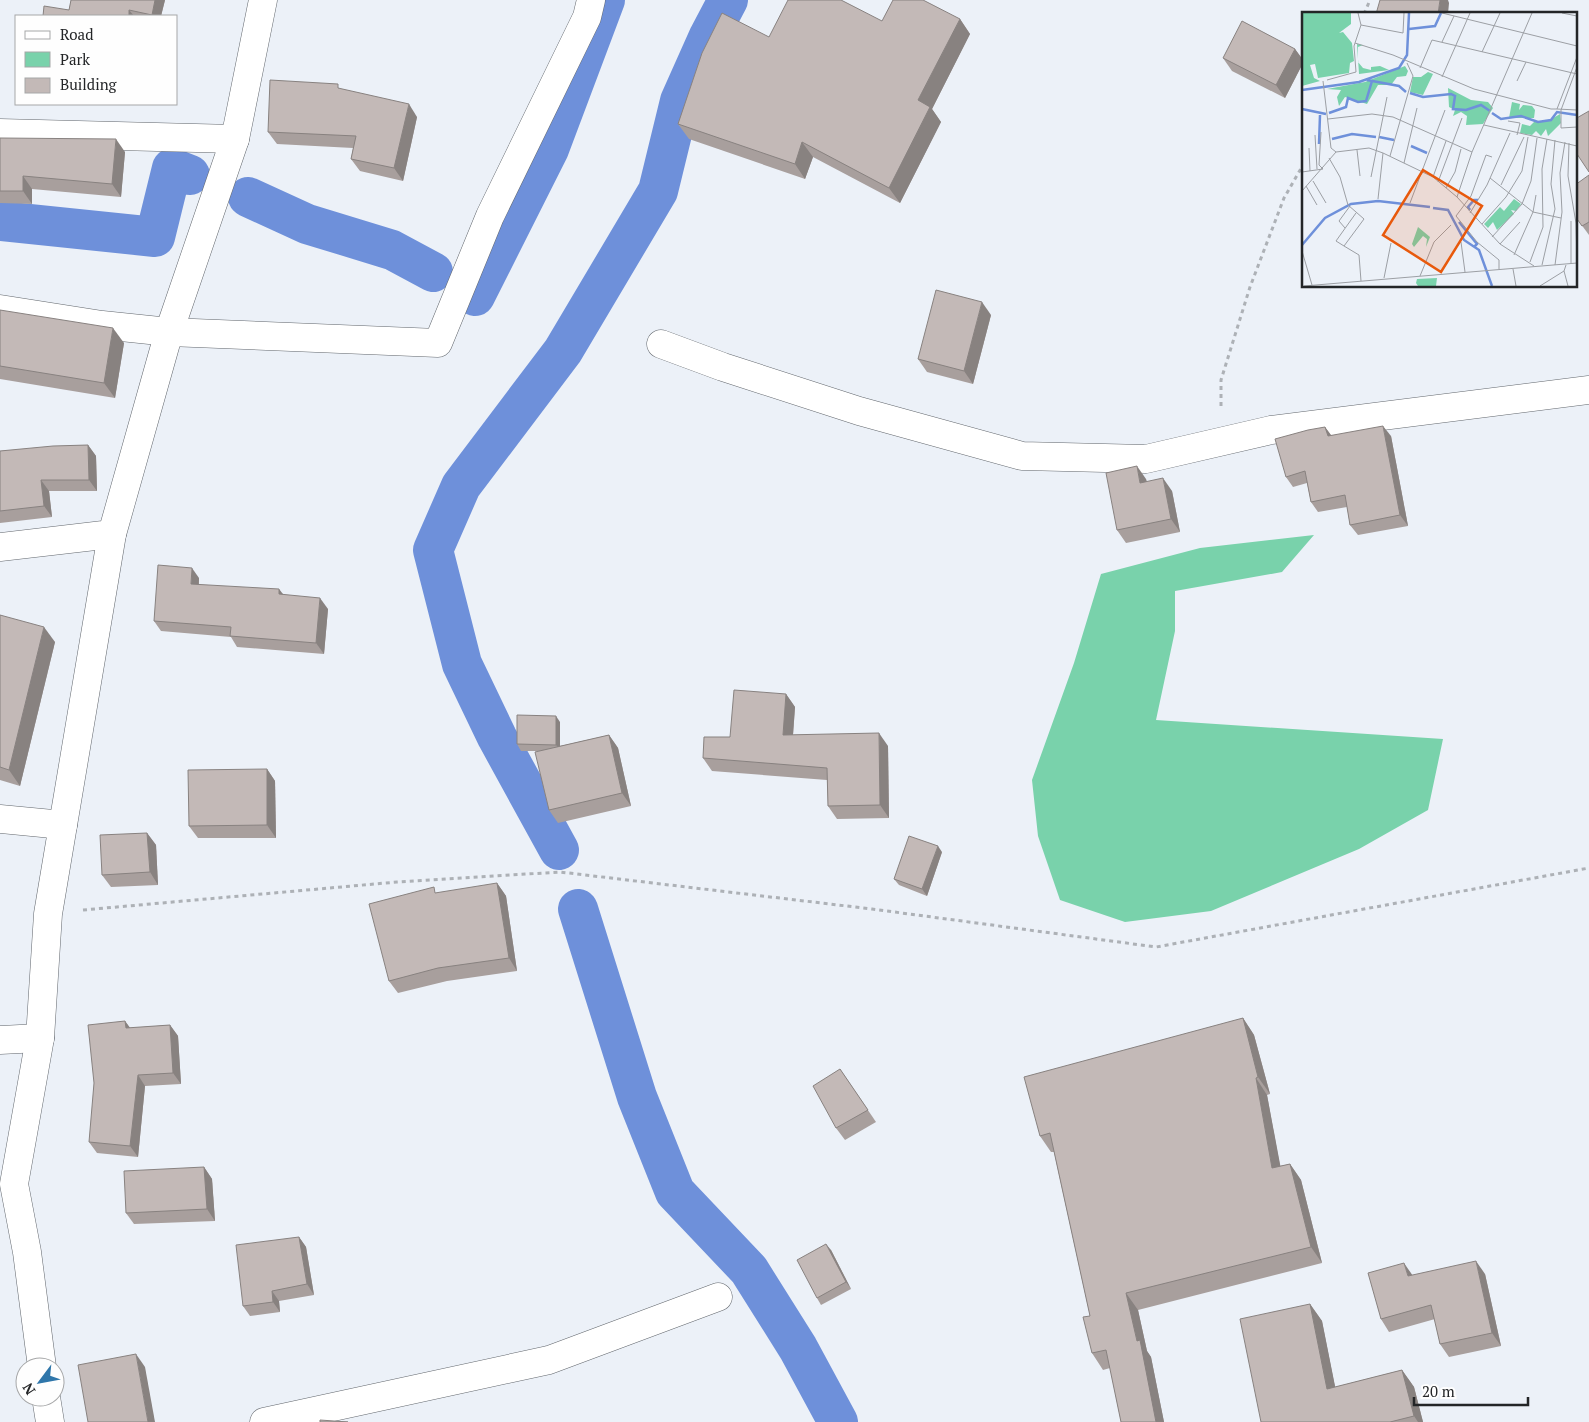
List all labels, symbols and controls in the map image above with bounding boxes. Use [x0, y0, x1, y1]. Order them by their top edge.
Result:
inset map [1302, 12, 1576, 288]
legend [15, 15, 178, 105]
text: Road [60, 24, 93, 44]
text: Park [60, 49, 90, 69]
text: Building [60, 74, 118, 94]
north arrow [15, 1357, 65, 1407]
scale bar [1414, 1374, 1528, 1406]
text: N [17, 1379, 39, 1399]
text: 20 m [1422, 1381, 1455, 1401]

